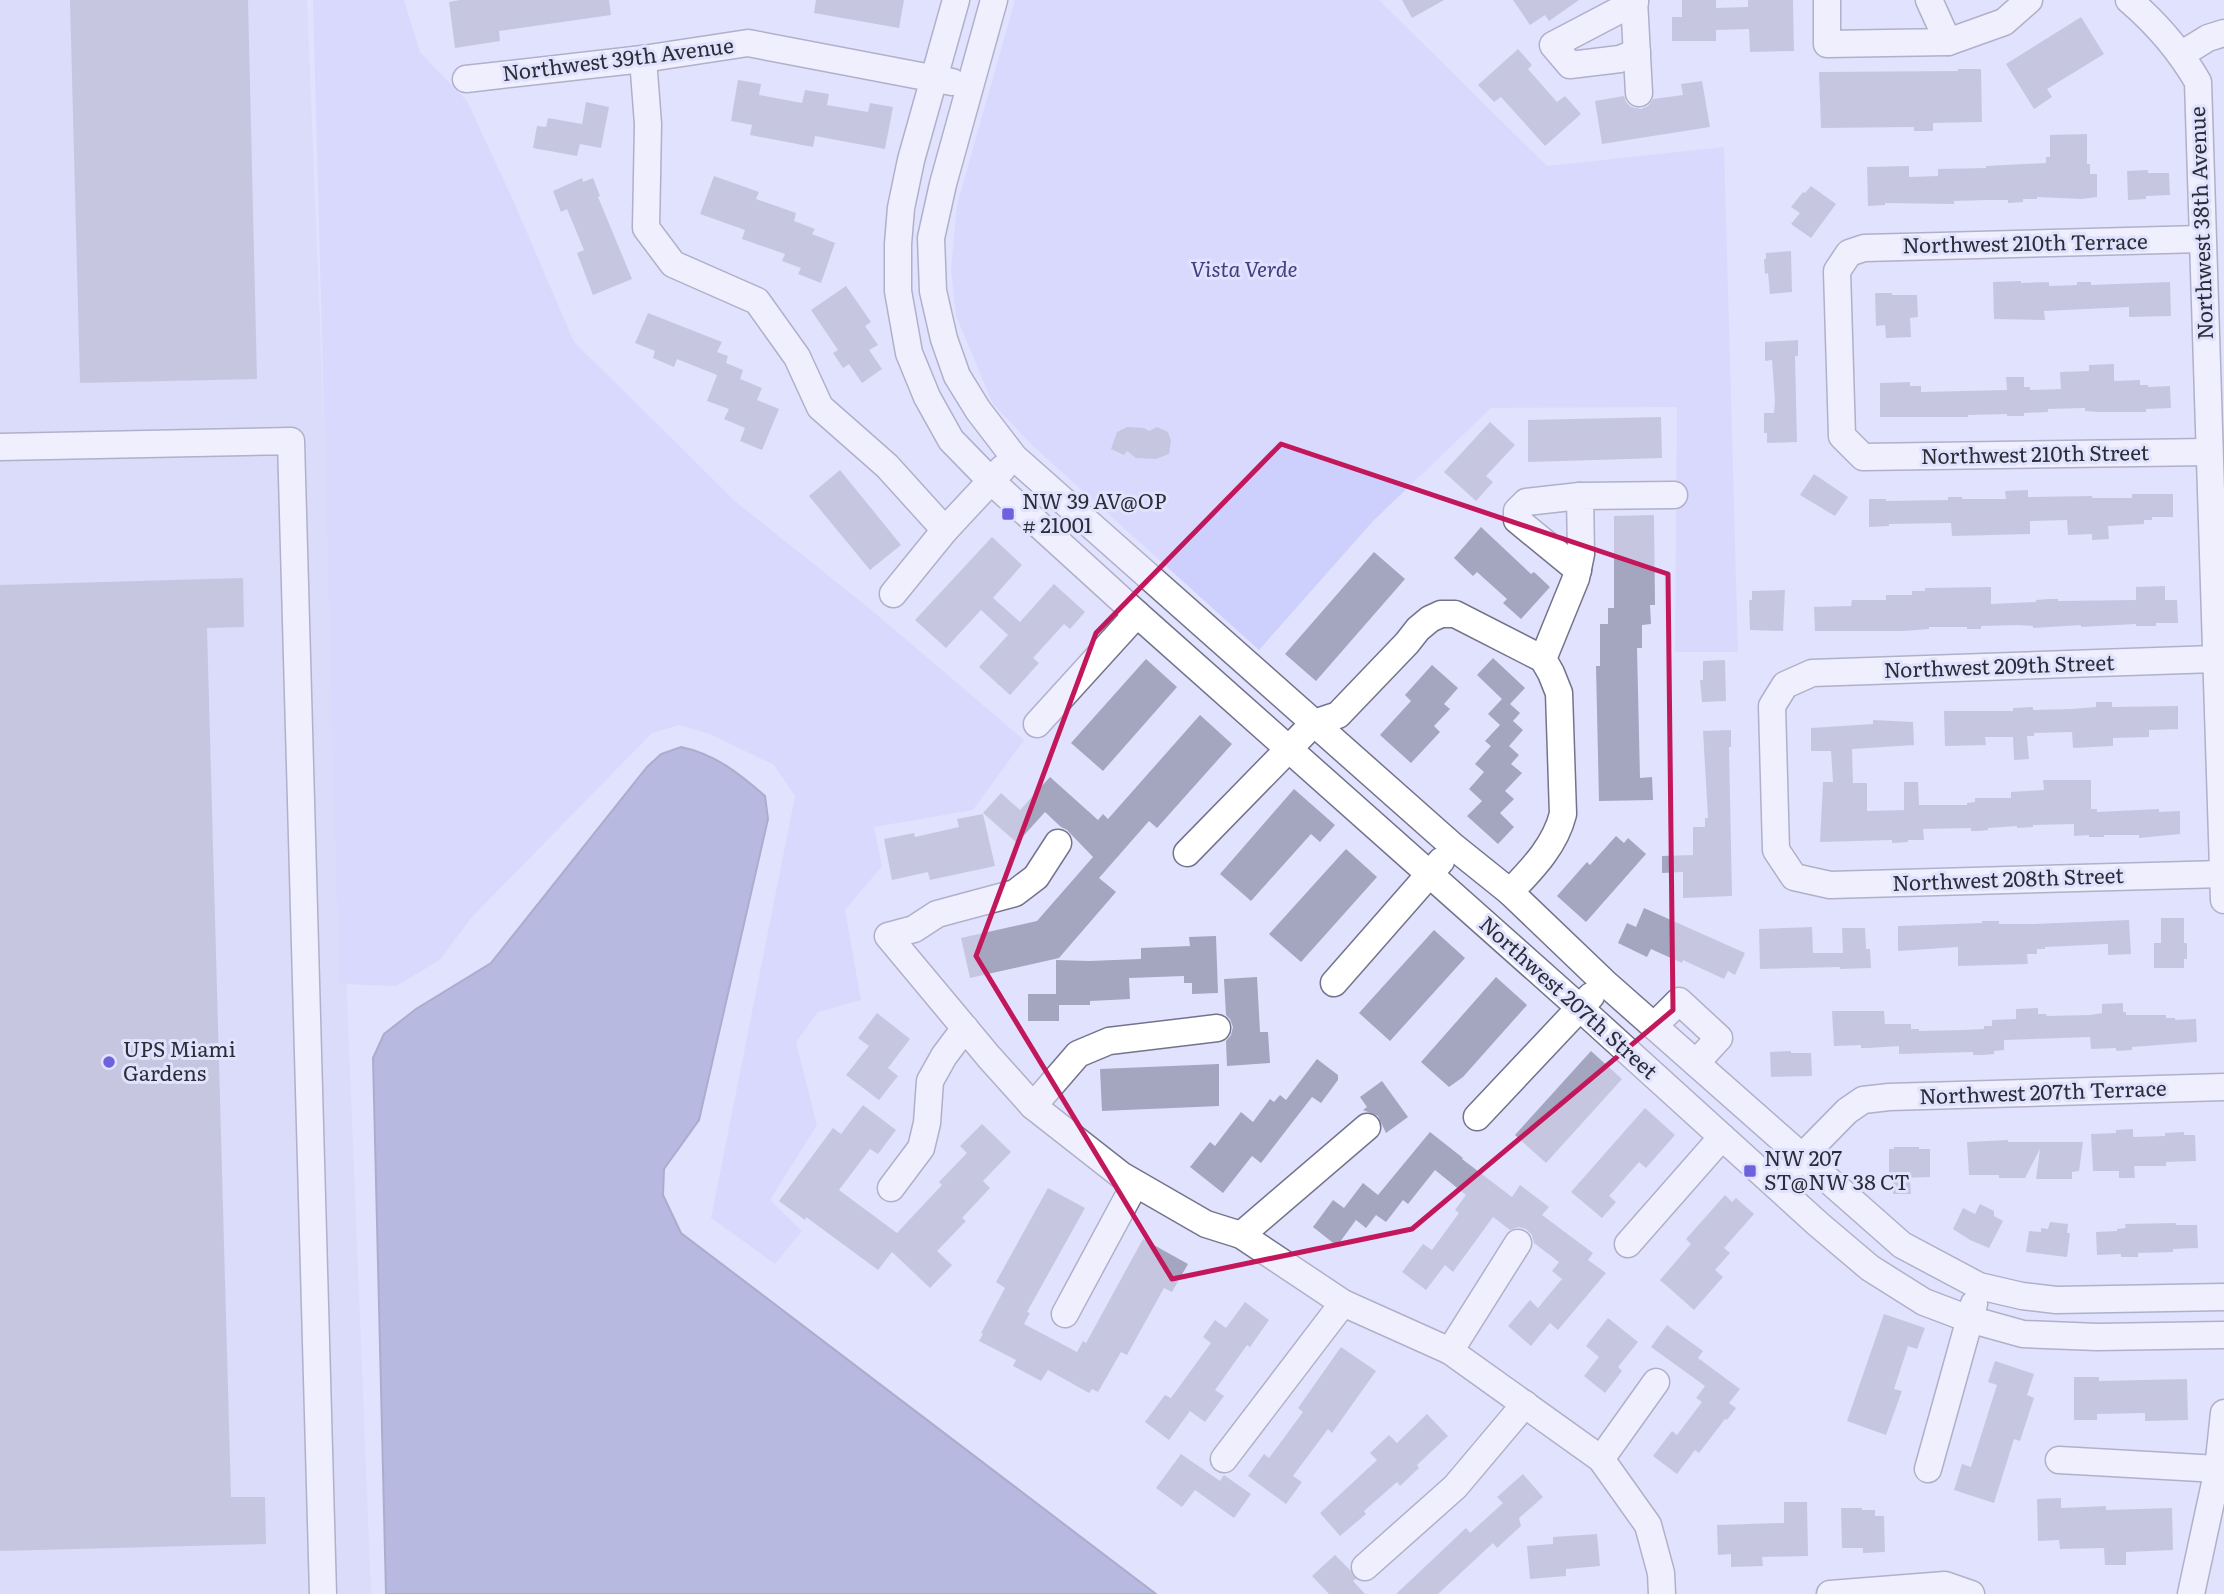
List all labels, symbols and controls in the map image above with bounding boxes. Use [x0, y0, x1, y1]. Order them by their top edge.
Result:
street label: Northwest 39th Avenue [500, 28, 735, 87]
street label: Northwest 38th Avenue [2180, 106, 2219, 340]
street label: Northwest 210th Terrace [1902, 224, 2148, 259]
park label: Vista Verde [1190, 252, 1298, 283]
street label: Northwest 210th Street [1920, 435, 2150, 470]
place label: NW 39 AV@OP # 21001 [1022, 484, 1167, 539]
marker: NW 39 AV@OP # 21001 [1000, 506, 1016, 522]
street label: Northwest 209th Street [1883, 645, 2115, 684]
street label: Northwest 208th Street [1892, 858, 2125, 897]
street label: Northwest 207th Street [1474, 907, 1666, 1085]
place label: UPS Miami Gardens [123, 1032, 236, 1087]
marker: UPS Miami Gardens [101, 1054, 117, 1070]
street label: Northwest 207th Terrace [1919, 1071, 2167, 1110]
place label: NW 207 ST@NW 38 CT [1764, 1141, 1910, 1196]
marker: NW 207 ST@NW 38 CT [1742, 1163, 1758, 1179]

